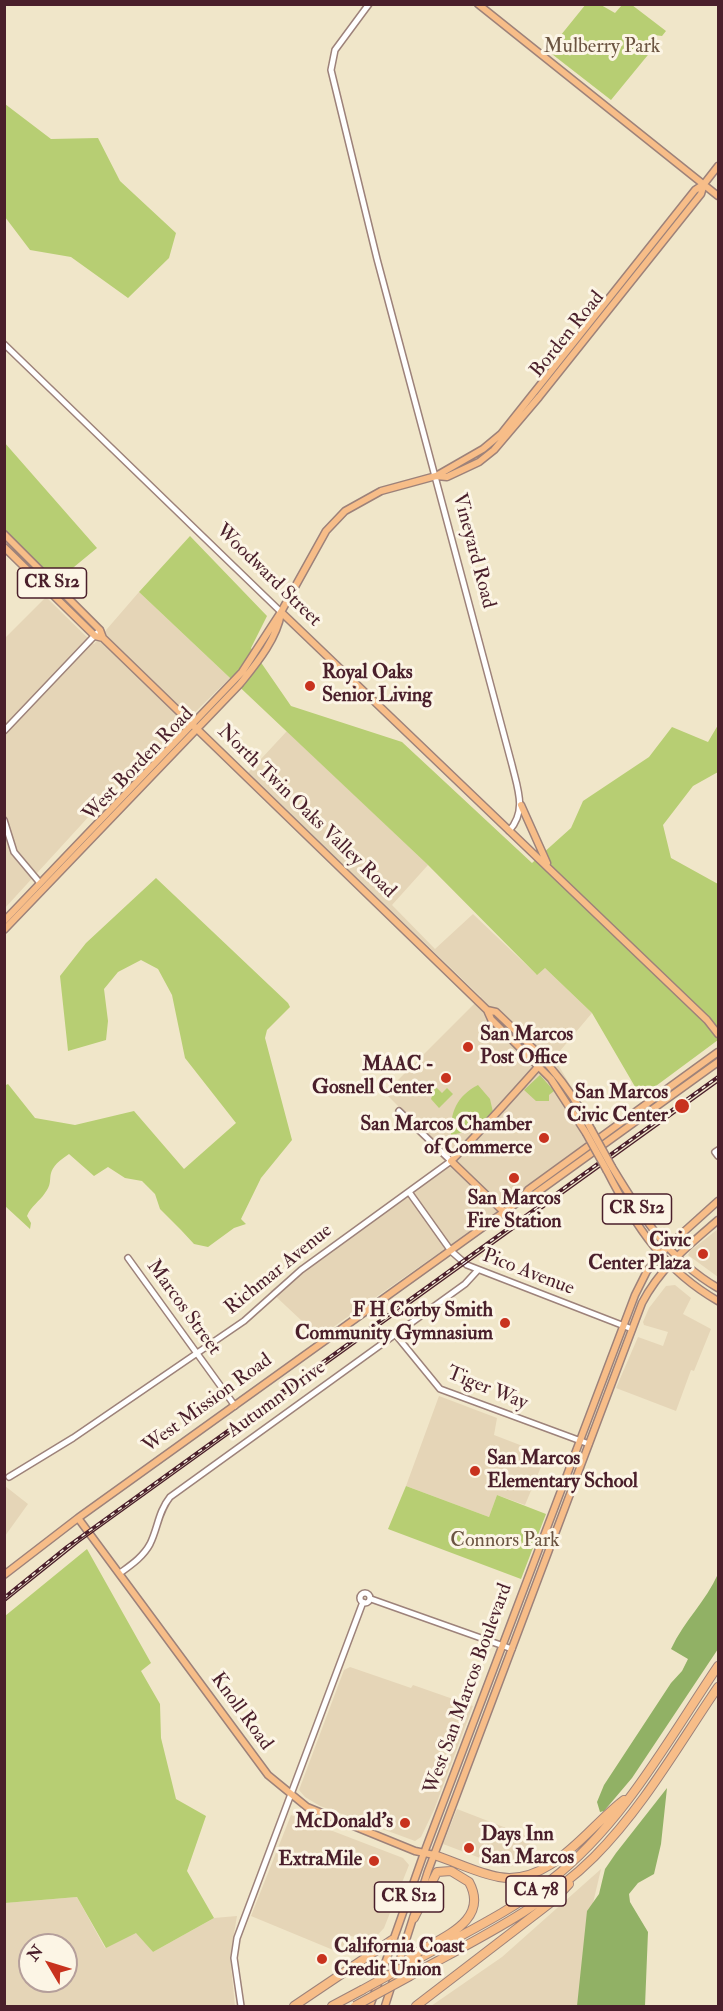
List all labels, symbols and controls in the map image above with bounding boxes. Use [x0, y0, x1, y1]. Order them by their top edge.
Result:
park label: Mulberry Park [544, 36, 660, 60]
street label: Borden Road [526, 287, 610, 383]
street label: Vineyard Road [446, 491, 500, 611]
street label: Woodward Street [210, 520, 326, 632]
road number: CR S12 [17, 568, 86, 598]
place label: Royal Oaks Senior Living [322, 662, 432, 709]
marker: Royal Oaks Senior Living [303, 679, 317, 693]
street label: West Borden Road [79, 703, 199, 827]
street label: North Twin Oaks Valley Road [212, 720, 400, 904]
place label: San Marcos Post Office [480, 1024, 573, 1071]
marker: San Marcos Post Office [461, 1040, 475, 1054]
place label: MAAC - Gosnell Center [312, 1054, 434, 1101]
marker: MAAC - Gosnell Center [439, 1071, 453, 1085]
place label: San Marcos Civic Center [567, 1082, 668, 1129]
marker: San Marcos Civic Center [673, 1097, 691, 1115]
place label: San Marcos Chamber of Commerce [360, 1114, 532, 1161]
marker: San Marcos Chamber of Commerce [537, 1131, 551, 1145]
marker: San Marcos Fire Station [507, 1171, 521, 1185]
place label: San Marcos Fire Station [466, 1188, 562, 1235]
road number: CR S12 [602, 1194, 672, 1224]
street label: Richmar Avenue [220, 1219, 338, 1321]
place label: Civic Center Plaza [588, 1230, 691, 1277]
street label: Pico Avenue [479, 1244, 577, 1302]
marker: Civic Center Plaza [696, 1247, 710, 1261]
street label: Marcos Street [140, 1256, 226, 1360]
place label: F H Corby Smith Community Gymnasium [295, 1300, 493, 1347]
marker: F H Corby Smith Community Gymnasium [498, 1316, 512, 1330]
street label: West Mission Road [139, 1349, 277, 1459]
street label: Autumn Drive [223, 1356, 331, 1444]
street label: Tiger Way [443, 1362, 531, 1416]
place label: San Marcos Elementary School [487, 1448, 638, 1495]
marker: San Marcos Elementary School [468, 1464, 482, 1478]
park label: Connors Park [450, 1530, 560, 1554]
street label: West San Marcos Boulevard [420, 1580, 518, 1798]
street label: Knoll Road [205, 1669, 277, 1755]
place label: McDonald's [295, 1811, 393, 1835]
marker: McDonald's [398, 1816, 412, 1830]
place label: Days Inn San Marcos [481, 1824, 574, 1871]
marker: Days Inn San Marcos [462, 1841, 476, 1855]
place label: ExtraMile [278, 1849, 362, 1873]
marker: ExtraMile [367, 1854, 381, 1868]
road number: CA 78 [506, 1876, 566, 1906]
road number: CR S12 [374, 1882, 444, 1912]
north arrow [18, 1933, 78, 1993]
place label: California Coast Credit Union [334, 1936, 465, 1983]
text: N [23, 1941, 48, 1965]
marker: California Coast Credit Union [315, 1952, 329, 1966]

